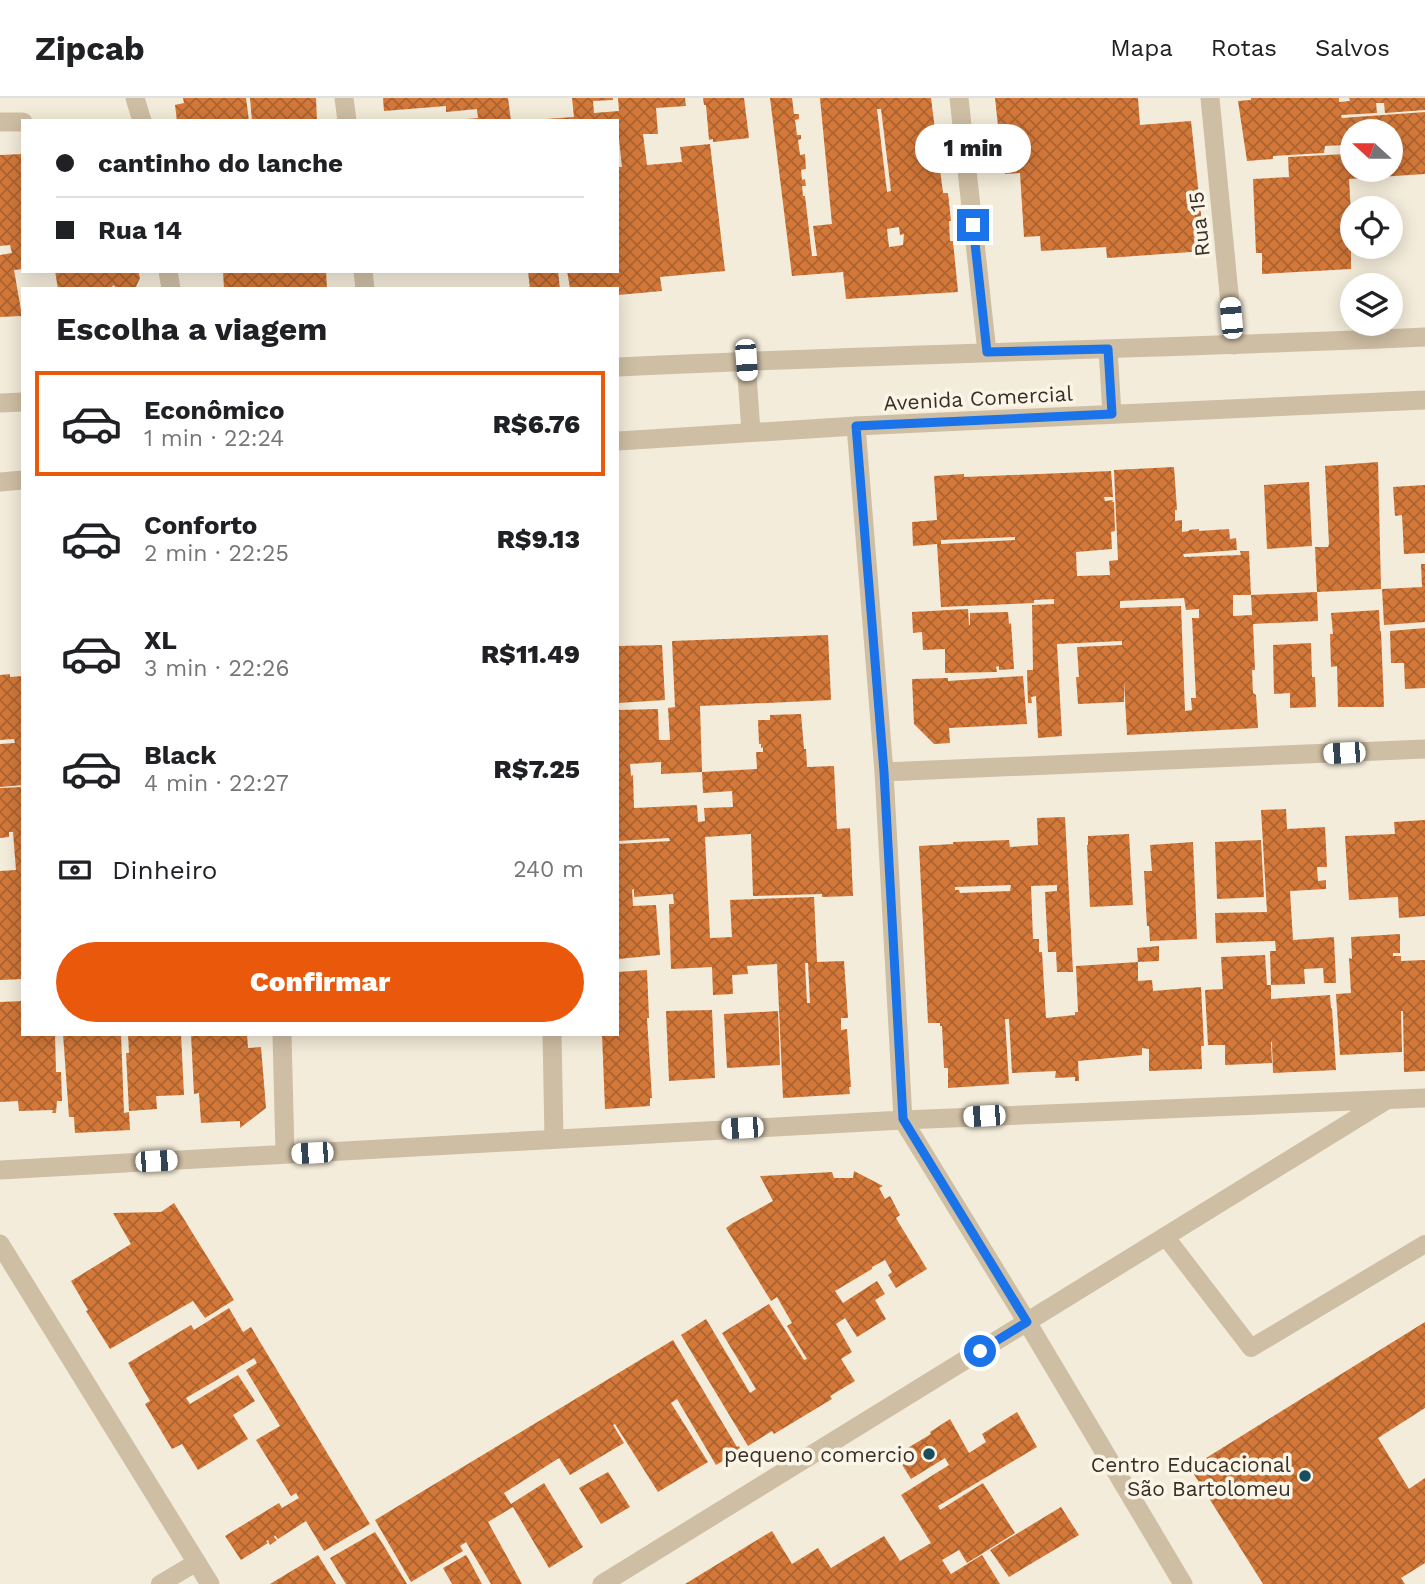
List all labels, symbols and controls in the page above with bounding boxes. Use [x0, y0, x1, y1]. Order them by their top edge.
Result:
text: Zipcab [35, 29, 145, 68]
text: Mapa [1110, 34, 1173, 62]
text: Rotas [1211, 34, 1277, 62]
text: Salvos [1315, 34, 1390, 62]
north arrow [1340, 119, 1404, 182]
map controls [1340, 119, 1403, 336]
callout: 1 min [915, 123, 1031, 172]
text: 1 min [943, 135, 1003, 162]
text: cantinho do lanche [98, 148, 343, 178]
street label: Rua 15 [1183, 190, 1215, 258]
button: locate [1340, 196, 1403, 259]
route end [957, 209, 989, 241]
text: Rua 14 [98, 215, 182, 245]
button: layers [1340, 273, 1403, 336]
car [1219, 296, 1244, 340]
text: Escolha a viagem [56, 310, 327, 348]
car [735, 338, 758, 382]
street label: Avenida Comercial [883, 381, 1074, 415]
icon: car [60, 392, 123, 455]
text: Econômico [144, 395, 285, 425]
text: R$6.76 [493, 409, 580, 439]
text: 1 min · 22:24 [144, 425, 284, 452]
icon: car [60, 507, 123, 570]
text: Conforto [144, 510, 257, 540]
text: R$9.13 [497, 524, 580, 554]
text: 2 min · 22:25 [144, 540, 289, 567]
icon: car [60, 622, 123, 685]
text: XL [144, 625, 177, 655]
text: R$11.49 [481, 639, 580, 669]
text: 3 min · 22:26 [144, 655, 289, 682]
icon: car [60, 737, 123, 800]
text: Black [144, 740, 216, 770]
car [1323, 741, 1366, 765]
text: R$7.25 [494, 754, 580, 784]
text: 4 min · 22:27 [144, 770, 289, 797]
icon: cash [56, 851, 94, 889]
text: Dinheiro [112, 855, 217, 885]
text: 240 m [513, 856, 584, 883]
button: Confirmar [56, 942, 584, 1022]
car [963, 1104, 1006, 1128]
car [721, 1116, 764, 1140]
car [291, 1141, 334, 1165]
car [135, 1149, 178, 1173]
route start [964, 1335, 996, 1367]
place label: pequeno comercio [724, 1442, 915, 1467]
marker: pequeno comercio [921, 1446, 937, 1462]
place label: Centro Educacional São Bartolomeu [1091, 1452, 1292, 1501]
marker: Centro Educacional São Bartolomeu [1297, 1468, 1313, 1484]

